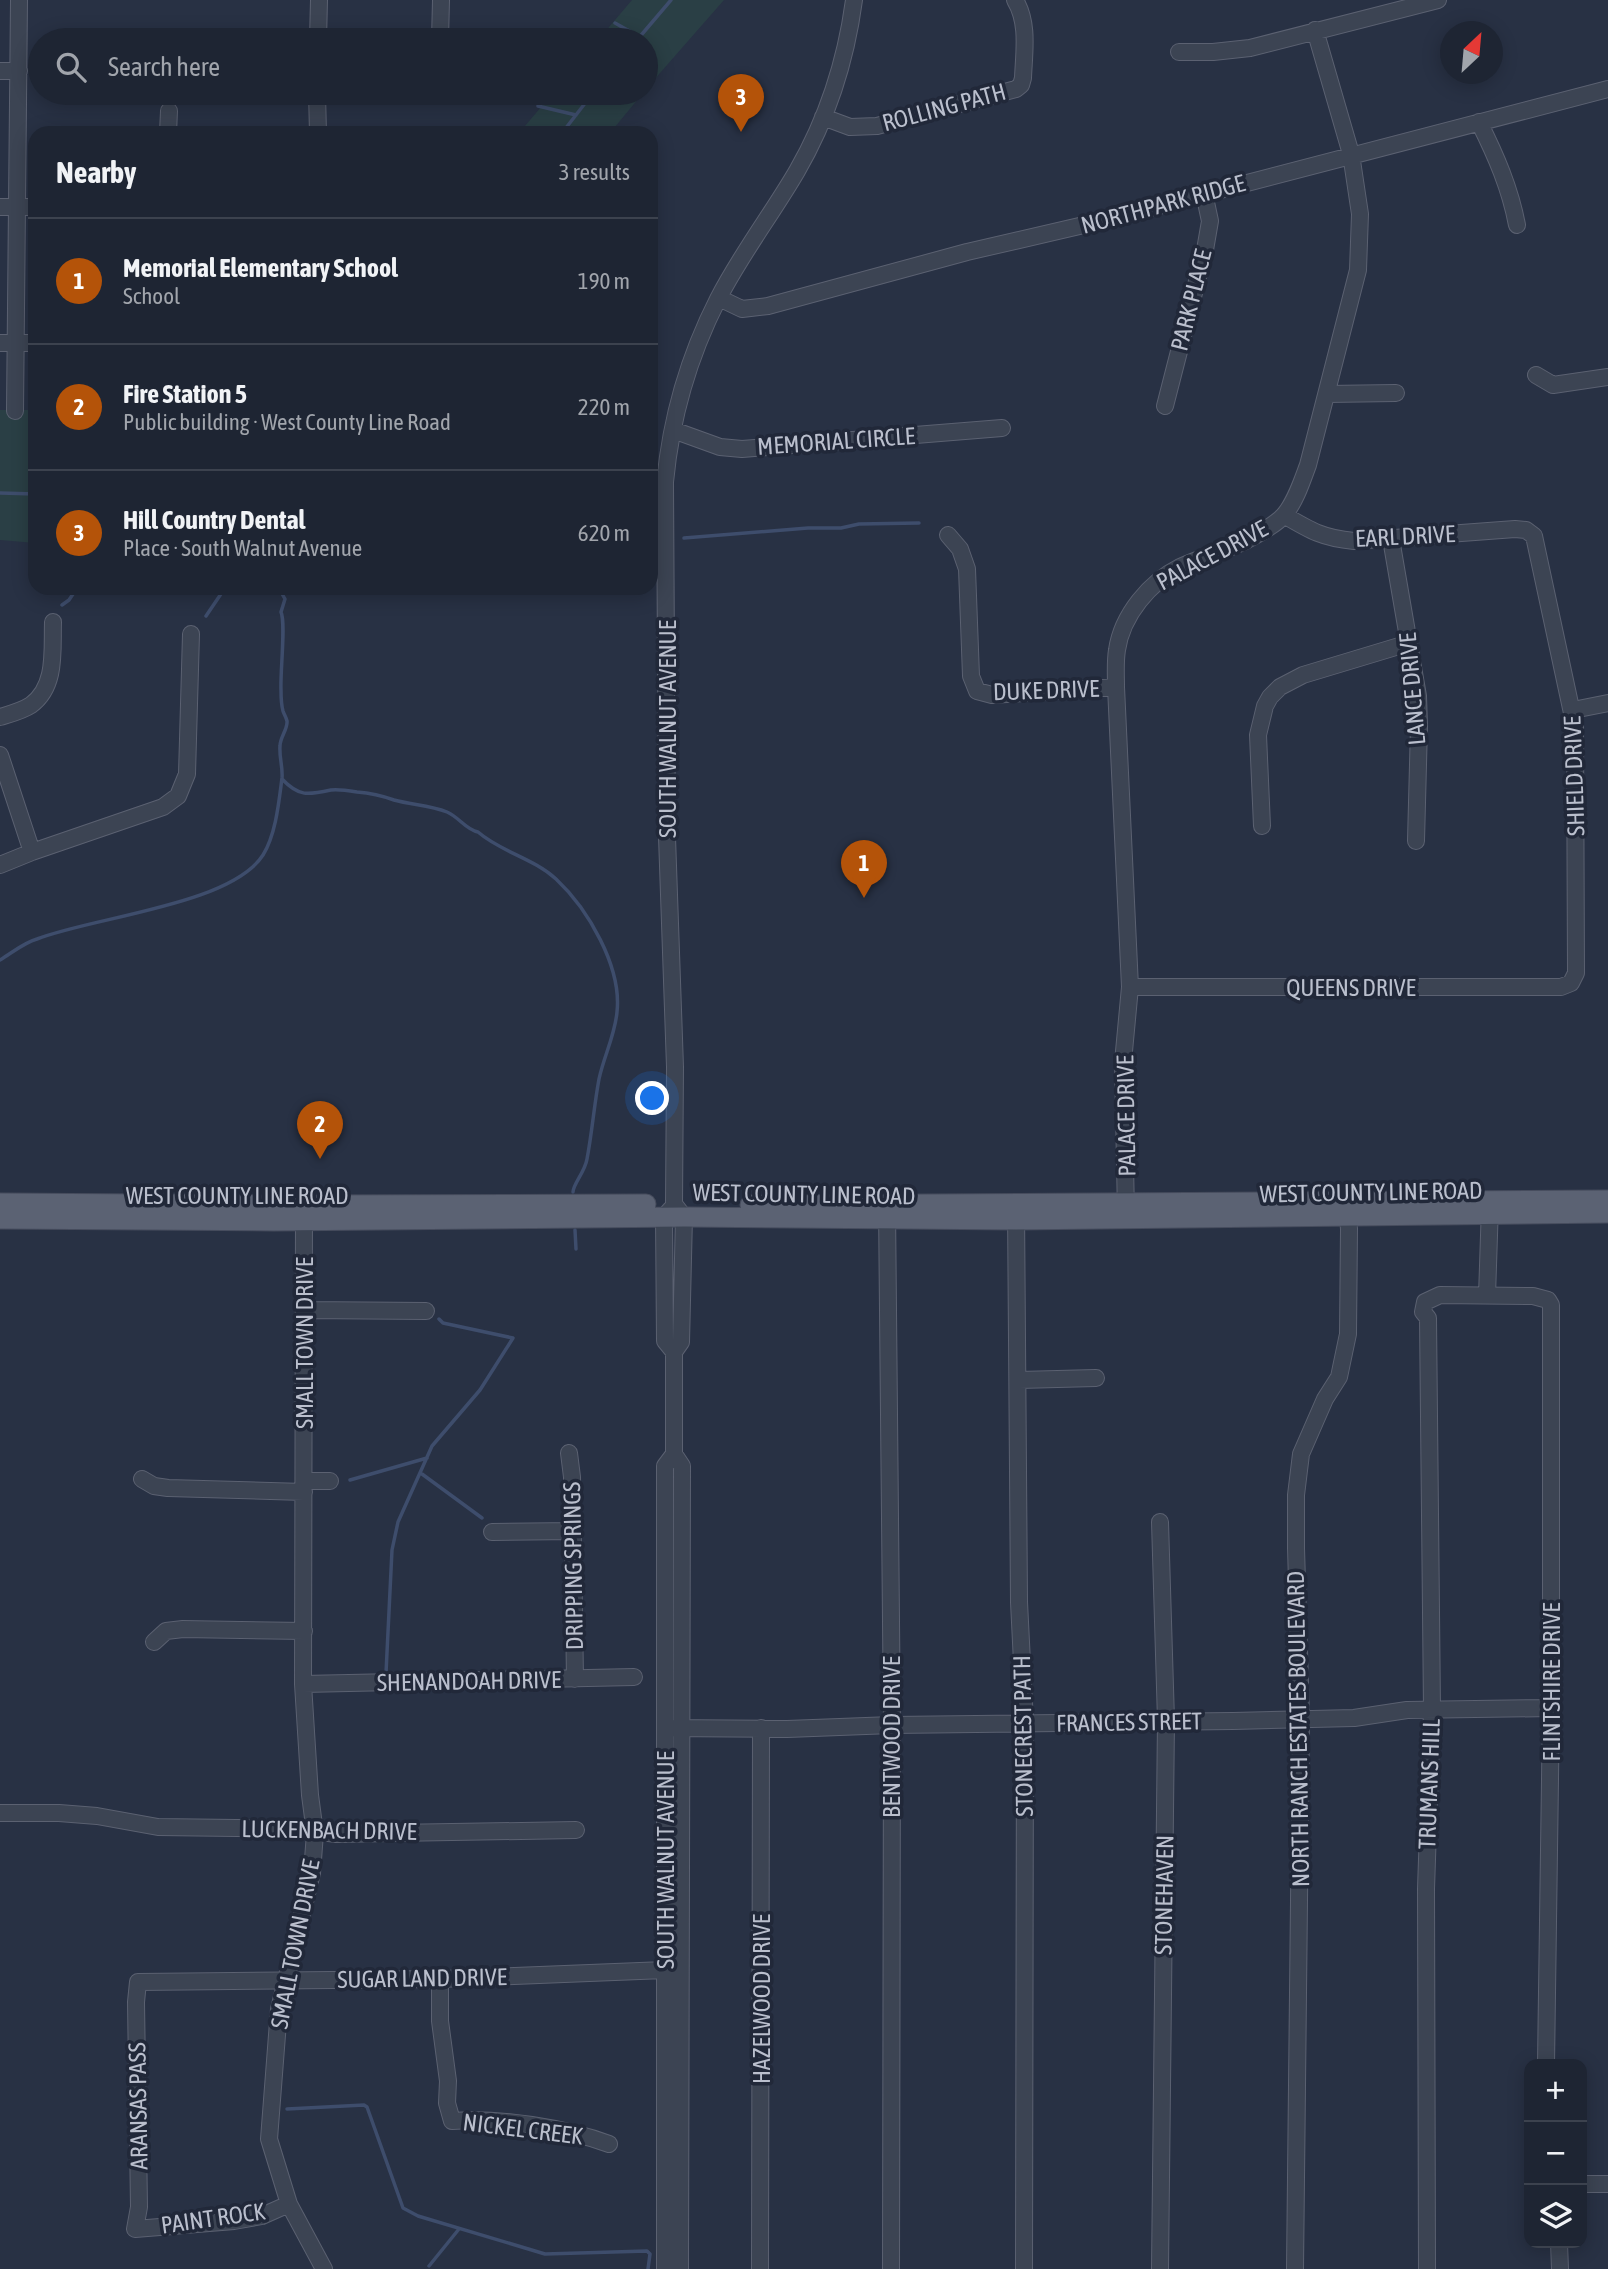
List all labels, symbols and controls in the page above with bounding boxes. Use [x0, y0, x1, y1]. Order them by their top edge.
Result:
north arrow [1440, 21, 1503, 84]
search box [28, 28, 658, 105]
icon: search [52, 48, 90, 86]
text: Search here [108, 52, 220, 82]
pin: 3 [718, 74, 764, 132]
street label: ROLLING PATH [879, 78, 1009, 136]
text: Nearby [56, 155, 136, 189]
text: 3 results [559, 159, 630, 185]
street label: NORTHPARK RIDGE [1078, 169, 1248, 239]
street label: PARK PLACE [1165, 247, 1217, 353]
text: Memorial Elementary School [123, 253, 398, 283]
text: 1 [74, 268, 84, 294]
text: 190 m [578, 268, 630, 294]
text: School [123, 283, 180, 309]
text: Fire Station 5 [123, 379, 247, 409]
text: 2 [74, 394, 84, 420]
text: 220 m [578, 394, 630, 420]
text: Public building · West County Line Road [123, 409, 451, 435]
street label: MEMORIAL CIRCLE [756, 422, 916, 460]
text: Hill Country Dental [123, 505, 305, 535]
street label: PALACE DRIVE [1152, 515, 1272, 595]
text: 3 [74, 520, 84, 546]
text: 620 m [578, 520, 630, 546]
street label: EARL DRIVE [1354, 520, 1456, 552]
text: Place · South Walnut Avenue [123, 535, 362, 561]
street label: SOUTH WALNUT AVENUE [654, 620, 681, 838]
street label: LANCE DRIVE [1394, 631, 1430, 747]
street label: DUKE DRIVE [992, 675, 1100, 705]
street label: SHIELD DRIVE [1558, 716, 1590, 836]
pin: 1 [841, 840, 887, 898]
street label: QUEENS DRIVE [1286, 974, 1416, 1001]
street label: PALACE DRIVE [1111, 1055, 1141, 1177]
your location [635, 1081, 669, 1115]
pin: 2 [297, 1101, 343, 1159]
street label: WEST COUNTY LINE ROAD [1259, 1177, 1483, 1207]
street label: WEST COUNTY LINE ROAD [692, 1179, 916, 1209]
street label: WEST COUNTY LINE ROAD [126, 1182, 348, 1209]
street label: SMALL TOWN DRIVE [291, 1257, 318, 1429]
street label: DRIPPING SPRINGS [558, 1482, 588, 1650]
street label: NORTH RANCH ESTATES BOULEVARD [1282, 1571, 1314, 1887]
street label: FLINTSHIRE DRIVE [1538, 1603, 1565, 1761]
street label: STONECREST PATH [1008, 1655, 1038, 1817]
street label: BENTWOOD DRIVE [878, 1656, 905, 1818]
street label: SHENANDOAH DRIVE [377, 1666, 561, 1696]
street label: FRANCES STREET [1056, 1707, 1202, 1737]
street label: TRUMANS HILL [1413, 1718, 1445, 1850]
street label: SOUTH WALNUT AVENUE [652, 1751, 679, 1969]
street label: LUCKENBACH DRIVE [241, 1815, 417, 1845]
street label: STONEHAVEN [1149, 1835, 1179, 1955]
street label: SMALL TOWN DRIVE [265, 1857, 325, 2031]
street label: HAZELWOOD DRIVE [748, 1914, 775, 2084]
street label: SUGAR LAND DRIVE [337, 1963, 507, 1993]
street label: ARANSAS PASS [123, 2042, 153, 2170]
map controls [1524, 2059, 1587, 2248]
button: + [1524, 2059, 1587, 2122]
street label: NICKEL CREEK [461, 2108, 585, 2150]
button: − [1524, 2122, 1587, 2185]
button: layers [1524, 2185, 1587, 2248]
street label: PAINT ROCK [159, 2197, 267, 2239]

